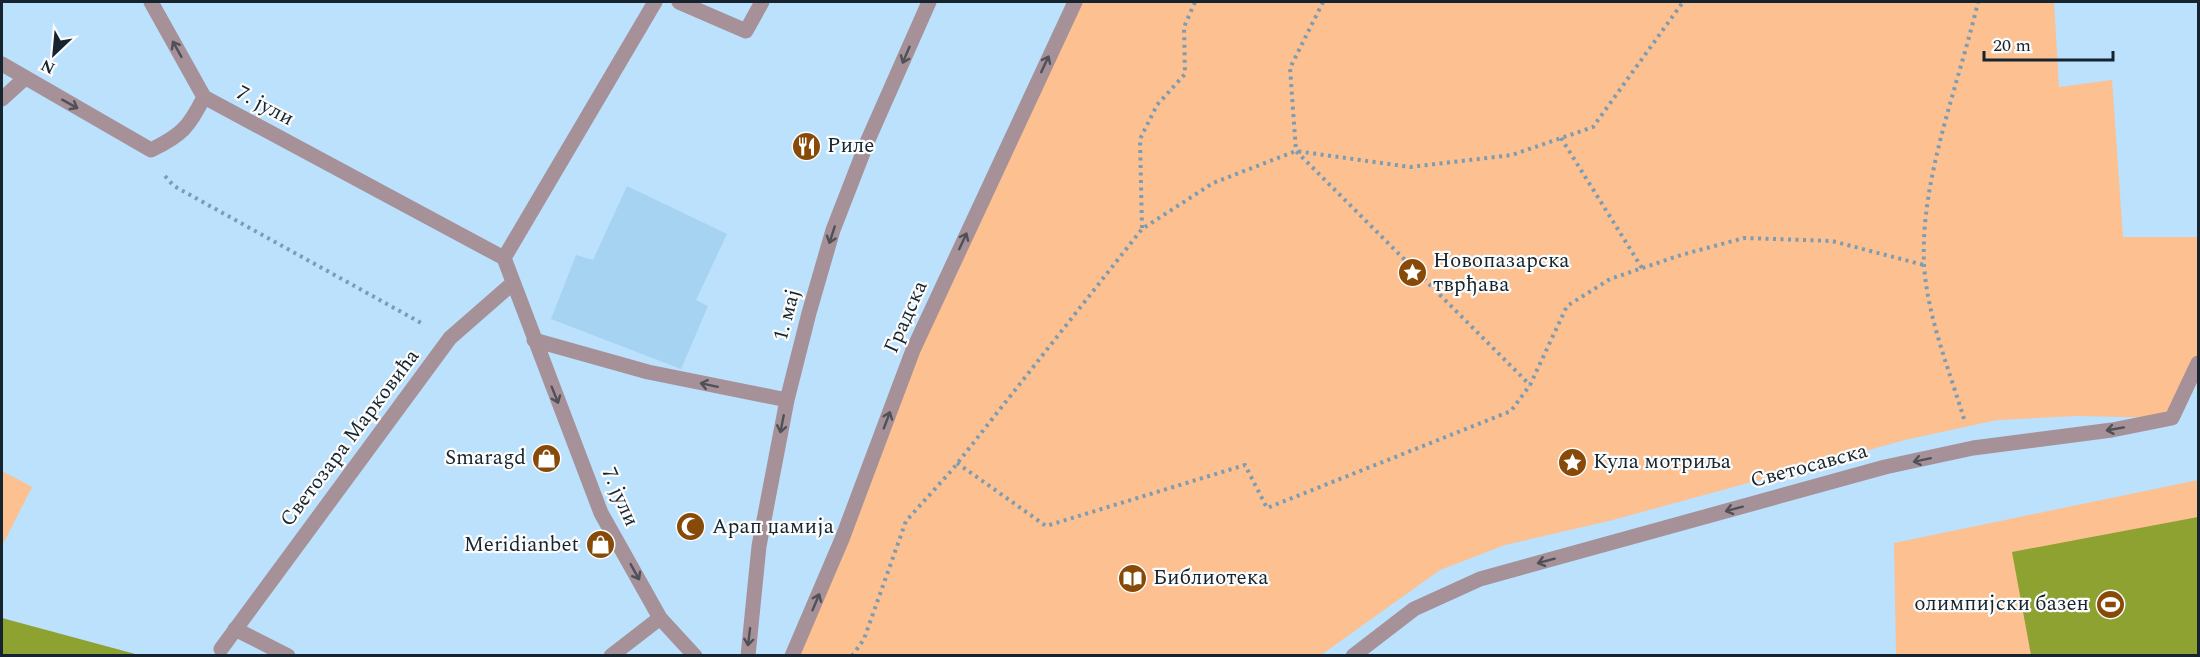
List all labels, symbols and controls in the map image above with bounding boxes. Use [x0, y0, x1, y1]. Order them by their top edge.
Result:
north arrow [24, 24, 84, 84]
scale bar [1984, 24, 2113, 62]
text: 20 m [1993, 32, 2031, 59]
one-way arrow [171, 41, 183, 58]
one-way arrow [900, 46, 911, 64]
text: N [37, 53, 59, 80]
one-way arrow [1040, 56, 1052, 74]
street label: 7. јули [230, 77, 300, 135]
one-way arrow [61, 99, 78, 111]
restaurant icon: Риле [790, 130, 822, 162]
place label: Риле [827, 130, 874, 162]
one-way arrow [825, 225, 836, 244]
one-way arrow [958, 232, 969, 251]
place label: Новопазарска тврђава [1433, 245, 1570, 301]
place icon: Новопазарска тврђава [1396, 257, 1428, 289]
street label: Градска [876, 275, 937, 359]
street label: 1. мај [765, 285, 809, 345]
street label: Светозара Марковића [272, 342, 428, 534]
one-way arrow [700, 379, 719, 390]
one-way arrow [550, 385, 561, 403]
one-way arrow [882, 412, 893, 430]
one-way arrow [776, 414, 787, 433]
one-way arrow [2105, 424, 2125, 435]
street label: Светосавска [1747, 435, 1872, 497]
place label: Smaragd [445, 442, 526, 474]
shop icon: Smaragd [531, 442, 563, 474]
place icon: Кула мотриља [1556, 446, 1588, 478]
place label: Кула мотриља [1593, 446, 1732, 478]
one-way arrow [1913, 454, 1932, 466]
street label: 7. јули [593, 462, 647, 532]
one-way arrow [1724, 504, 1743, 515]
mosque icon: Арап џамија [675, 511, 707, 543]
place label: Арап џамија [712, 511, 835, 543]
place label: Meridianbet [464, 529, 579, 561]
shop icon: Meridianbet [584, 529, 616, 561]
one-way arrow [1536, 555, 1555, 567]
library icon: Библиотека [1116, 562, 1148, 594]
place label: Библиотека [1153, 562, 1269, 594]
one-way arrow [629, 563, 641, 580]
place label: олимпијски базен [1914, 588, 2089, 620]
sports icon: олимпијски базен [2094, 588, 2126, 620]
one-way arrow [811, 594, 822, 612]
one-way arrow [743, 627, 754, 647]

